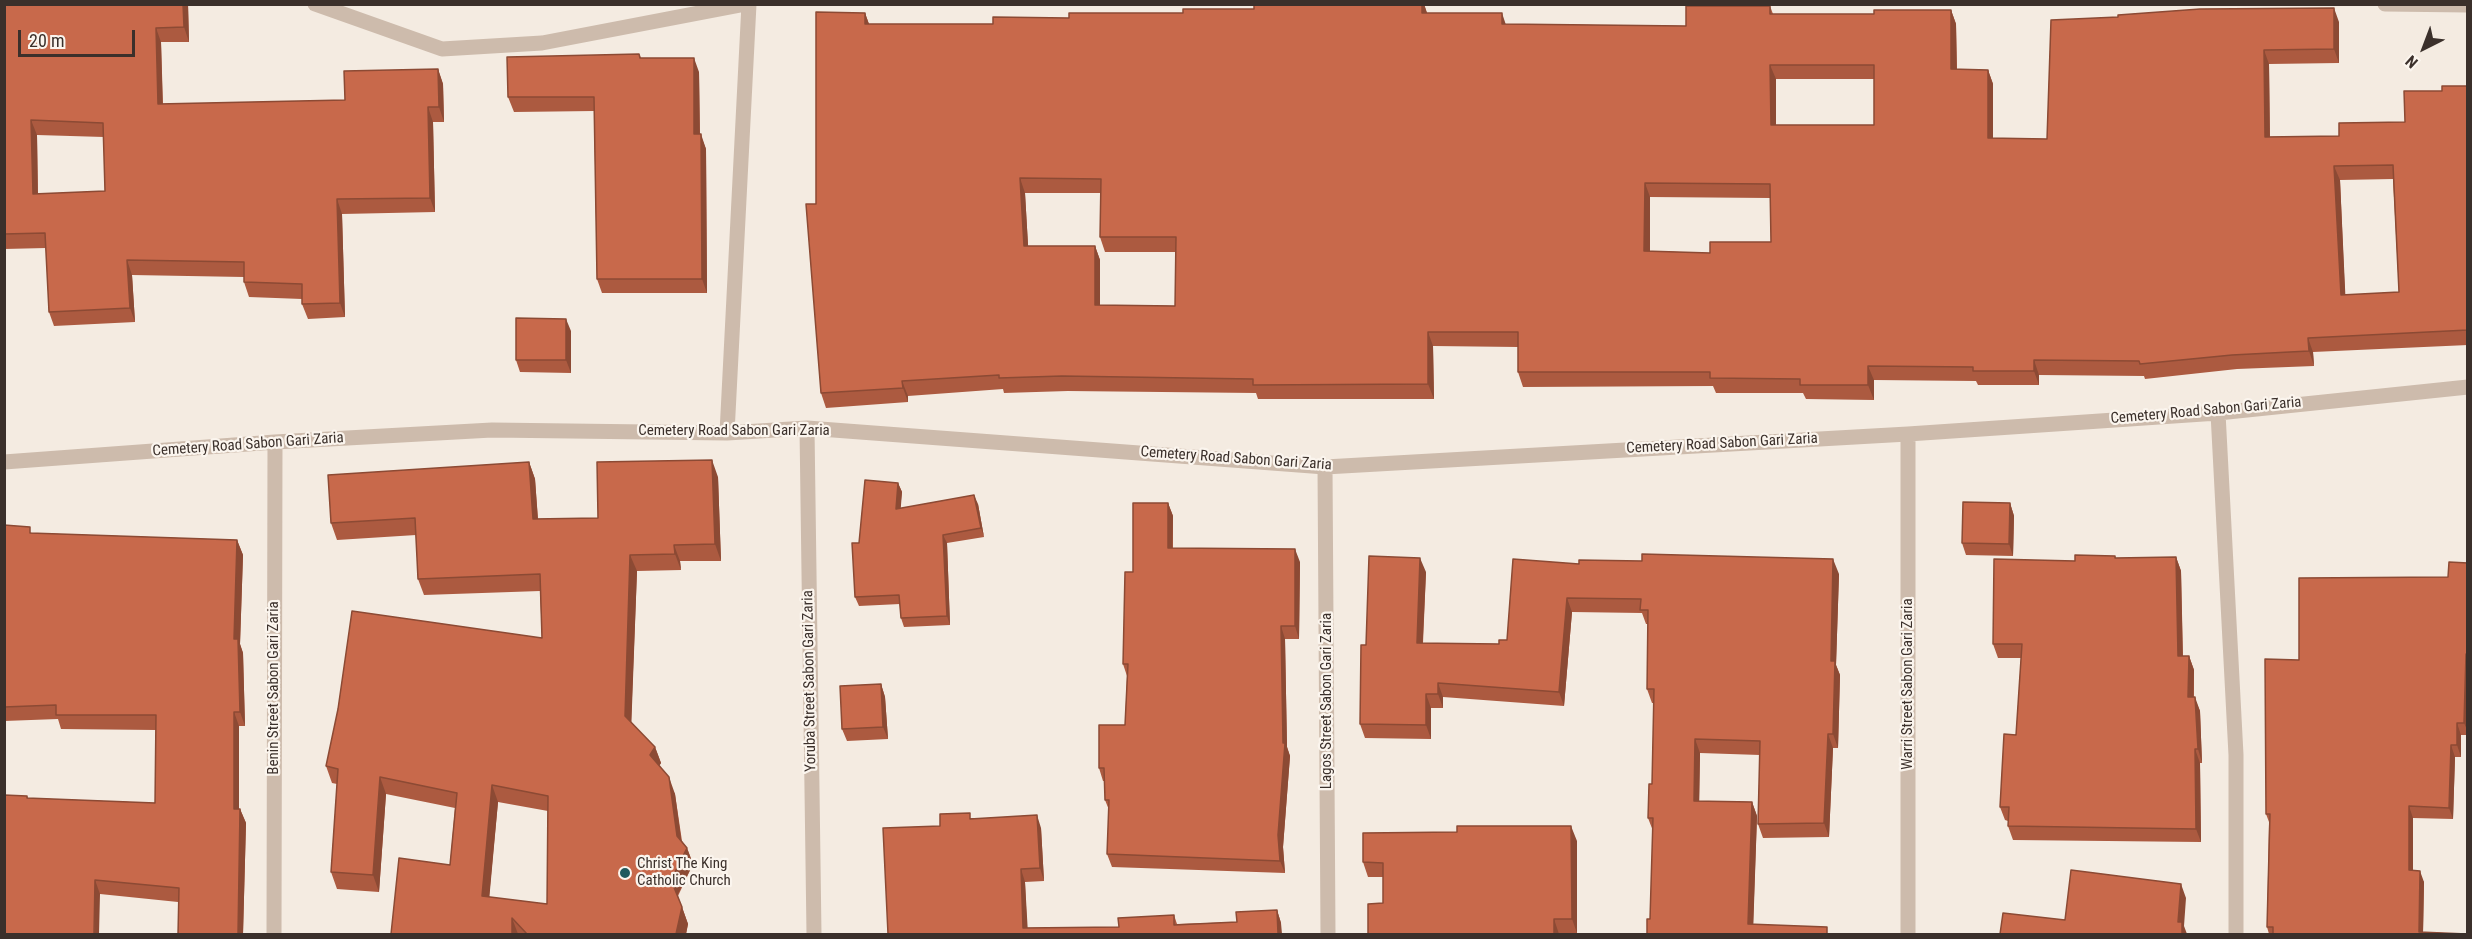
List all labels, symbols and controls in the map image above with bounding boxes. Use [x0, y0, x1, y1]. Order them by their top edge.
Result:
scale bar [21, 18, 138, 56]
north arrow [2394, 18, 2454, 78]
text: 20 m [29, 30, 64, 51]
text: N [2402, 51, 2422, 72]
street label: Cemetery Road Sabon Gari Zaria [2110, 394, 2302, 428]
street label: Cemetery Road Sabon Gari Zaria [638, 422, 830, 440]
street label: Cemetery Road Sabon Gari Zaria [152, 429, 344, 461]
street label: Cemetery Road Sabon Gari Zaria [1626, 430, 1818, 458]
street label: Cemetery Road Sabon Gari Zaria [1140, 443, 1332, 475]
street label: Yoruba Street Sabon Gari Zaria [799, 590, 821, 772]
street label: Warri Street Sabon Gari Zaria [1899, 598, 1917, 770]
street label: Benin Street Sabon Gari Zaria [265, 601, 283, 775]
street label: Lagos Street Sabon Gari Zaria [1318, 613, 1336, 789]
place label: Christ The King Catholic Church [637, 855, 731, 890]
marker: Christ The King Catholic Church [618, 866, 632, 880]

